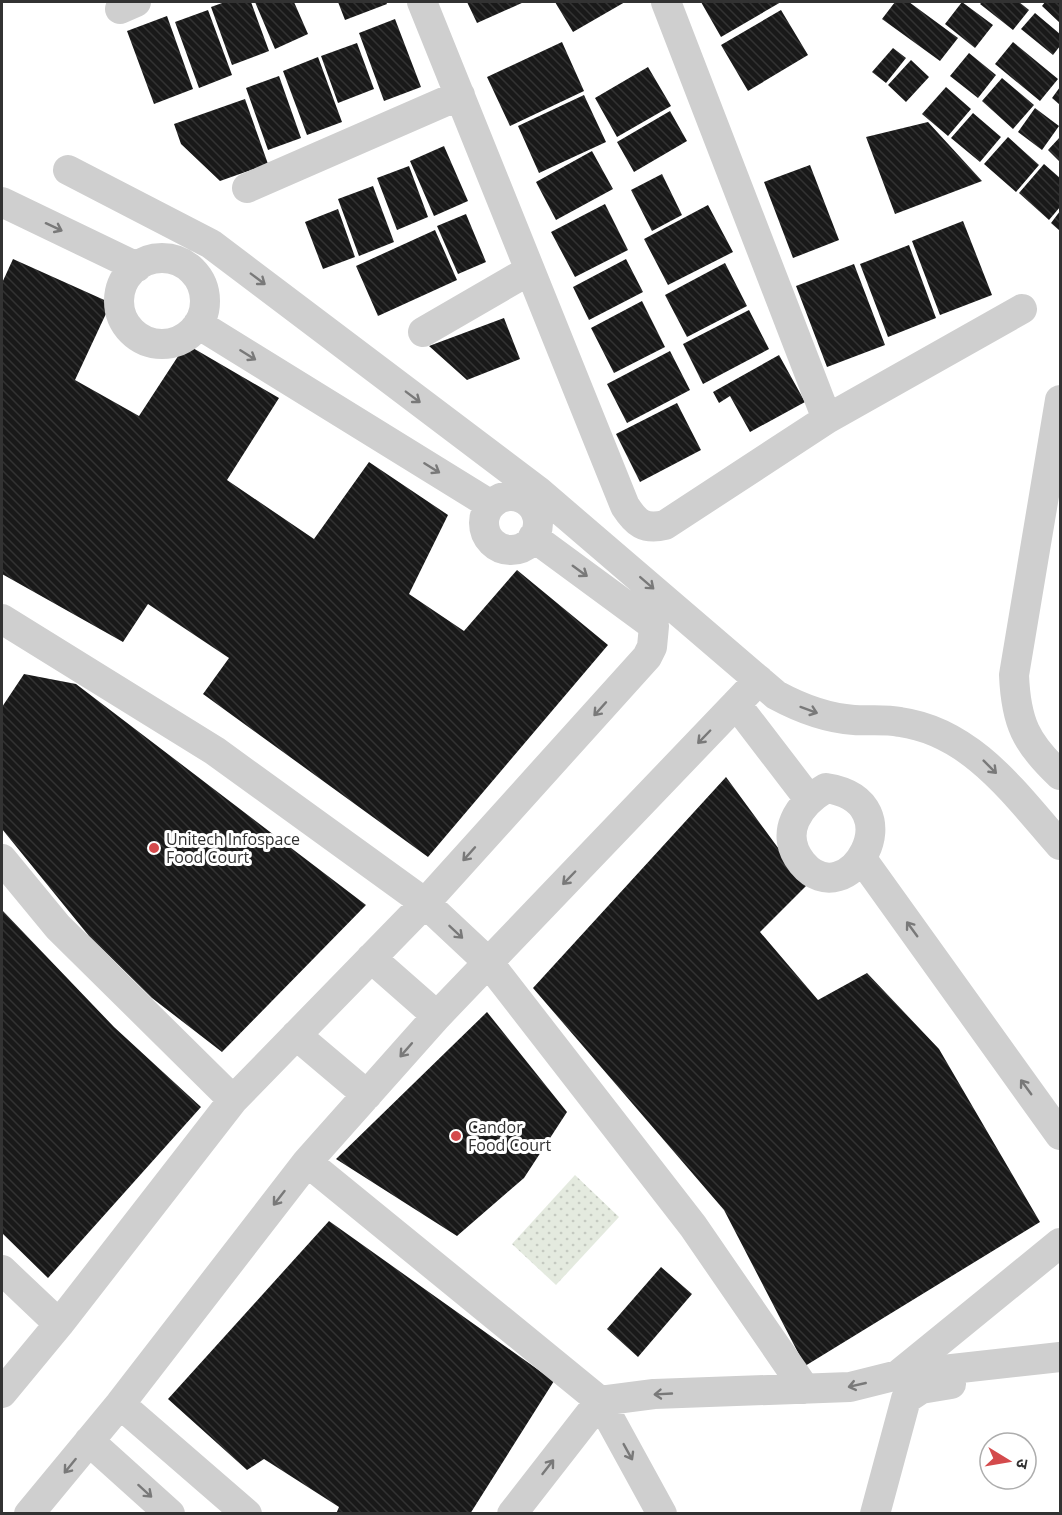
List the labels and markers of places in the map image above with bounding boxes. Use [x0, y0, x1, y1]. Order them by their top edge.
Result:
place label: Unitech Infospace Food Court [166, 828, 300, 868]
marker: Unitech Infospace Food Court [147, 841, 161, 855]
place label: Candor Food Court [468, 1116, 552, 1156]
marker: Candor Food Court [449, 1129, 463, 1143]

